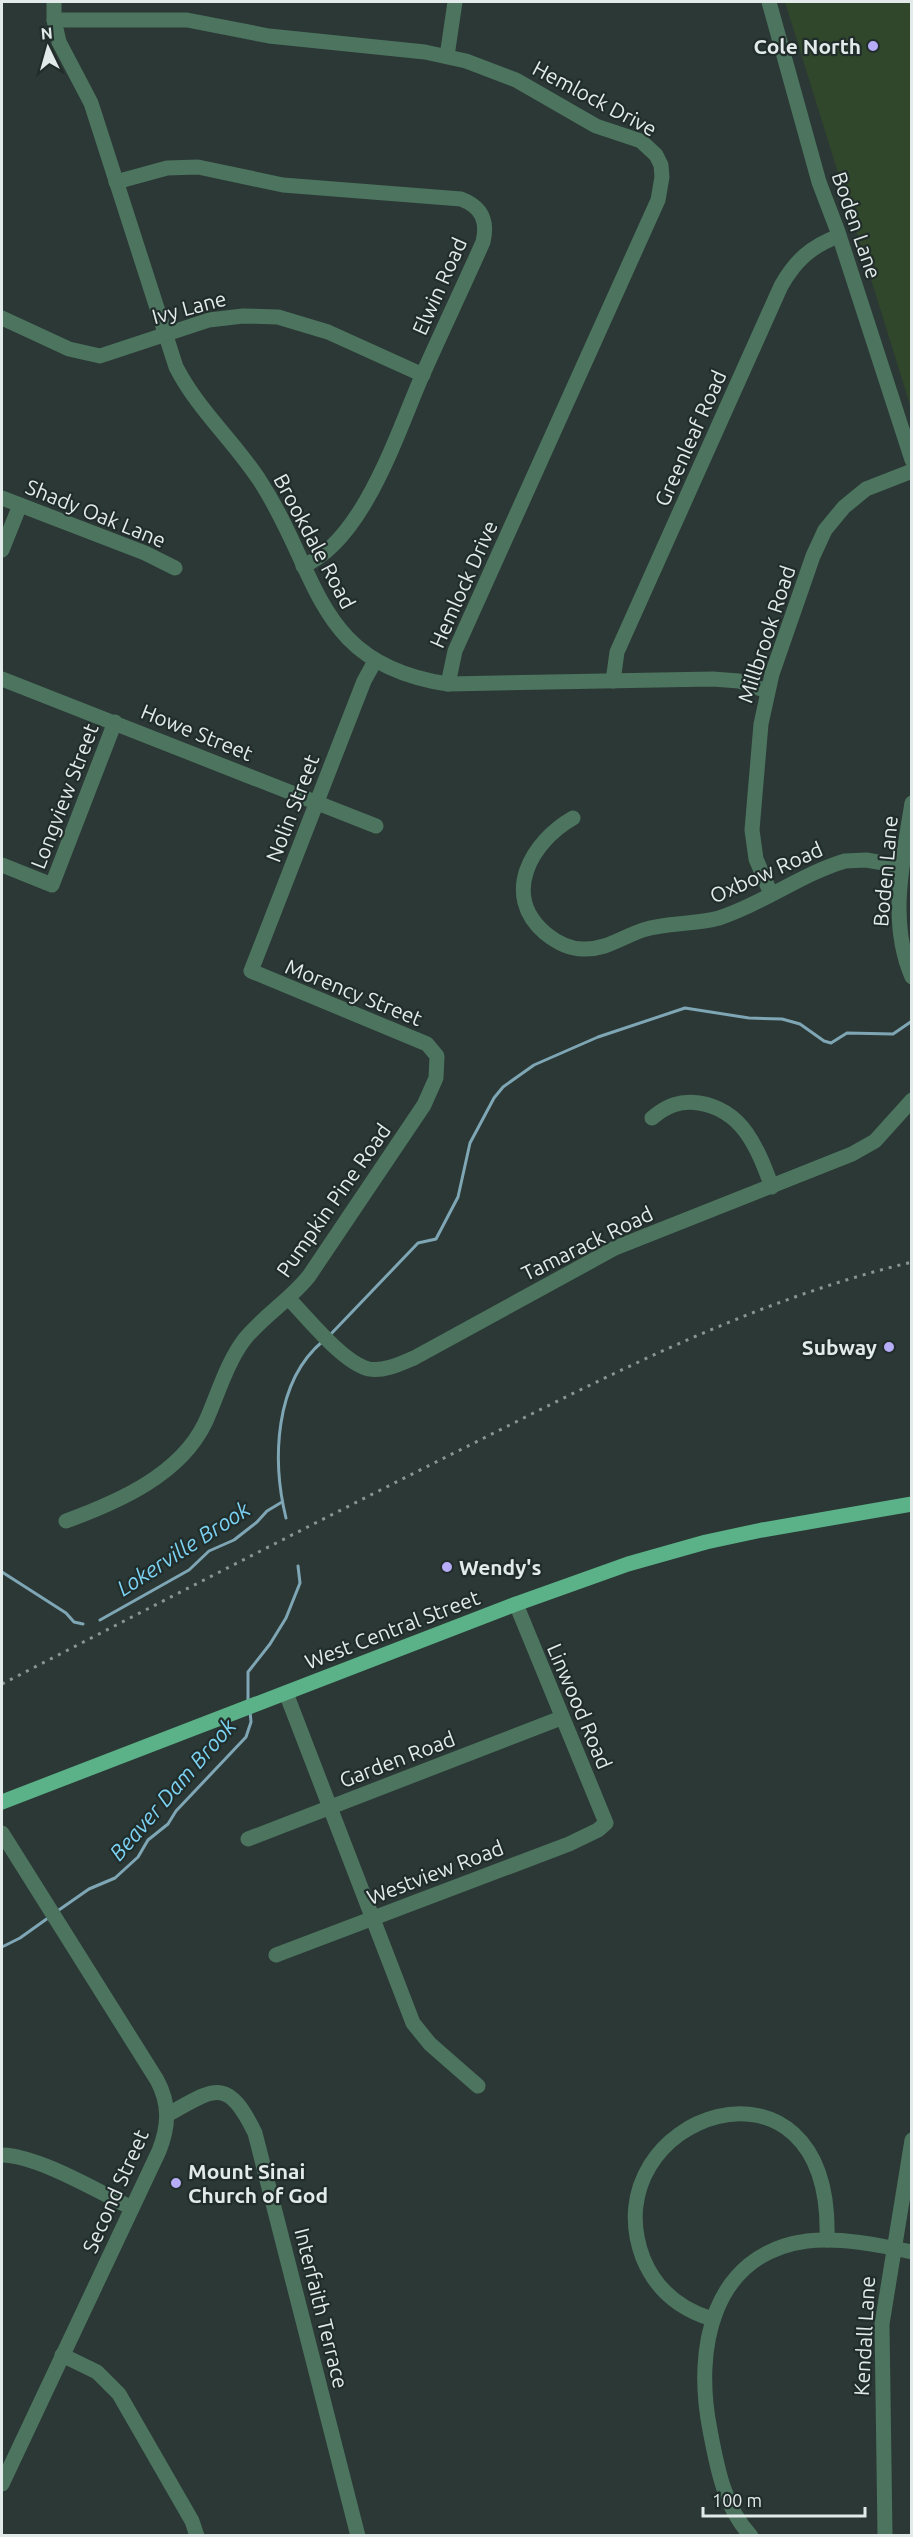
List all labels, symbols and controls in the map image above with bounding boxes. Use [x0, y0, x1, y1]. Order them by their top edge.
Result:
north arrow [18, 18, 78, 78]
text: N [40, 24, 53, 43]
place label: Cole North [753, 34, 861, 58]
marker: Cole North [866, 39, 880, 53]
street label: Hemlock Drive [529, 55, 661, 141]
street label: Boden Lane [828, 168, 886, 282]
street label: Elwin Road [407, 234, 471, 338]
street label: Ivy Lane [149, 286, 229, 328]
street label: Greenleaf Road [649, 366, 731, 510]
street label: Brookdale Road [269, 469, 361, 613]
street label: Shady Oak Lane [23, 474, 169, 552]
street label: Hemlock Drive [424, 517, 502, 651]
street label: Millbrook Road [732, 562, 800, 706]
street label: Howe Street [138, 699, 256, 765]
street label: Longview Street [25, 720, 103, 872]
street label: Nolin Street [260, 751, 324, 865]
street label: Boden Lane [868, 814, 902, 928]
street label: Oxbow Road [706, 836, 826, 908]
street label: Morency Street [282, 954, 426, 1030]
street label: Pumpkin Pine Road [271, 1119, 395, 1281]
street label: Tamarack Road [518, 1201, 656, 1285]
place label: Subway [802, 1335, 877, 1359]
marker: Subway [882, 1340, 896, 1354]
water label: Lokerville Brook [112, 1495, 255, 1600]
place label: Wendy's [459, 1555, 541, 1579]
marker: Wendy's [440, 1560, 454, 1574]
street label: West Central Street [301, 1585, 483, 1673]
street label: Linwood Road [543, 1640, 617, 1772]
water label: Beaver Dam Brook [104, 1713, 241, 1865]
street label: Garden Road [336, 1726, 458, 1792]
street label: Westview Road [363, 1835, 507, 1909]
street label: Second Street [77, 2126, 153, 2256]
place label: Mount Sinai Church of God [188, 2159, 328, 2207]
marker: Mount Sinai Church of God [169, 2176, 183, 2190]
street label: Interfaith Terrace [290, 2225, 354, 2391]
street label: Kendall Lane [849, 2275, 879, 2397]
scale bar [703, 2480, 865, 2518]
text: 100 m [712, 2490, 762, 2510]

